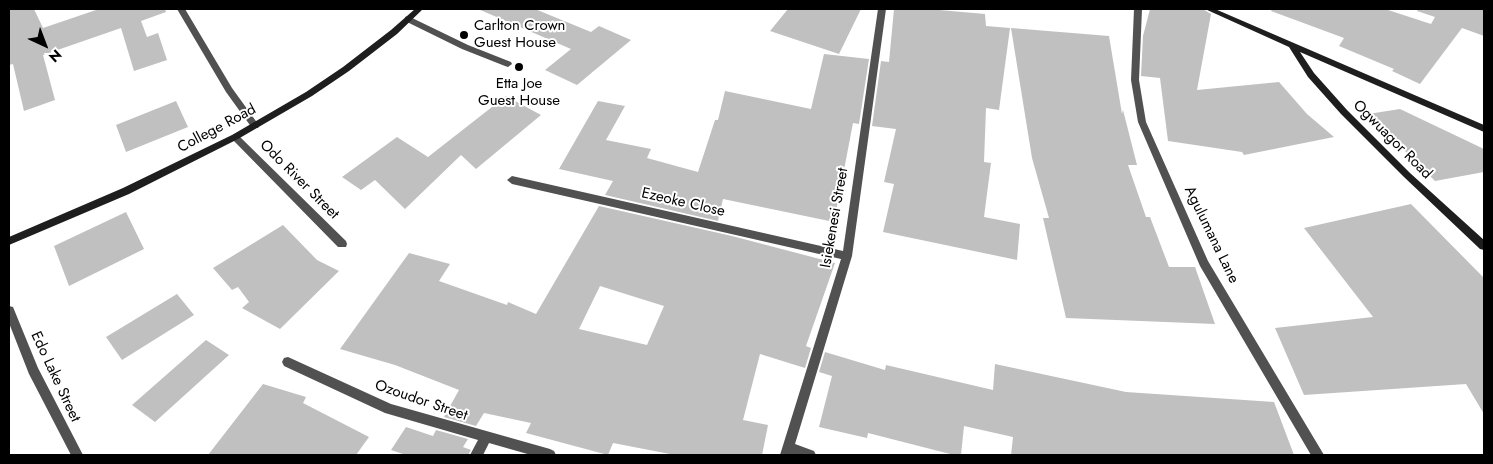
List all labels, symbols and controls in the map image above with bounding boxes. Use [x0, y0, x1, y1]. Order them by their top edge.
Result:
place label: Carlton Crown Guest House [474, 17, 565, 52]
north arrow [20, 20, 70, 70]
marker: Carlton Crown Guest House [458, 29, 470, 41]
text: N [44, 45, 66, 67]
marker: Etta Joe Guest House [513, 61, 525, 73]
place label: Etta Joe Guest House [478, 75, 560, 110]
street label: Ogwuagor Road [1349, 97, 1435, 183]
street label: College Road [175, 101, 259, 157]
street label: Odo River Street [256, 137, 342, 223]
street label: Isiekenesi Street [817, 167, 853, 269]
street label: Agulumana Lane [1180, 184, 1242, 286]
street label: Ezeoke Close [640, 185, 726, 221]
street label: Edo Lake Street [26, 329, 84, 425]
street label: Ozoudor Street [372, 377, 470, 425]

